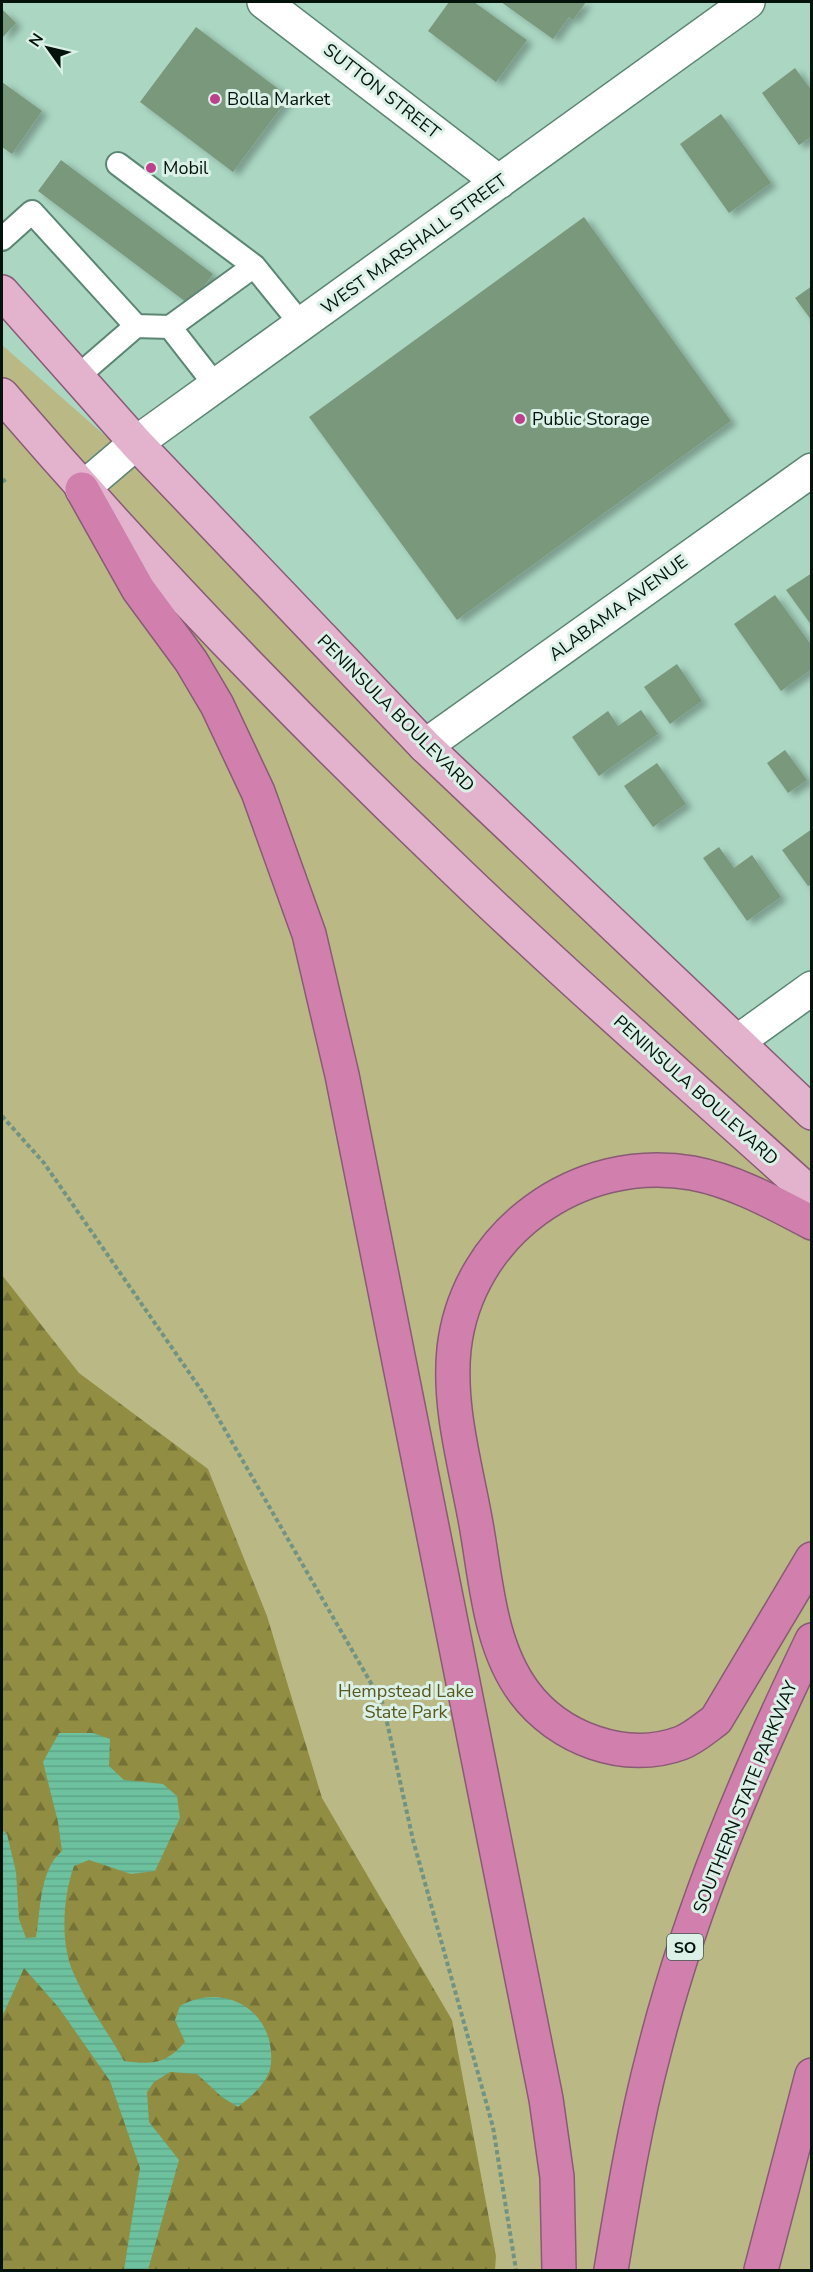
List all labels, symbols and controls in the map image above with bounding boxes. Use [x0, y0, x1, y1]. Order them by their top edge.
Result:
north arrow [18, 18, 78, 78]
text: N [24, 29, 49, 51]
street label: SUTTON STREET [319, 38, 446, 144]
place label: Bolla Market [227, 87, 331, 111]
marker: Bolla Market [208, 92, 222, 106]
place label: Mobil [163, 156, 209, 180]
marker: Mobil [144, 161, 158, 175]
street label: WEST MARSHALL STREET [316, 168, 512, 320]
place label: Public Storage [532, 407, 650, 431]
marker: Public Storage [513, 412, 527, 426]
street label: ALABAMA AVENUE [544, 550, 692, 666]
street label: PENINSULA BOULEVARD [312, 629, 480, 797]
street label: PENINSULA BOULEVARD [609, 1010, 783, 1170]
street label: SOUTHERN STATE PARKWAY [687, 1677, 803, 1917]
park label: Hempstead Lake State Park [338, 1679, 474, 1724]
road number: SO [667, 1934, 703, 1960]

